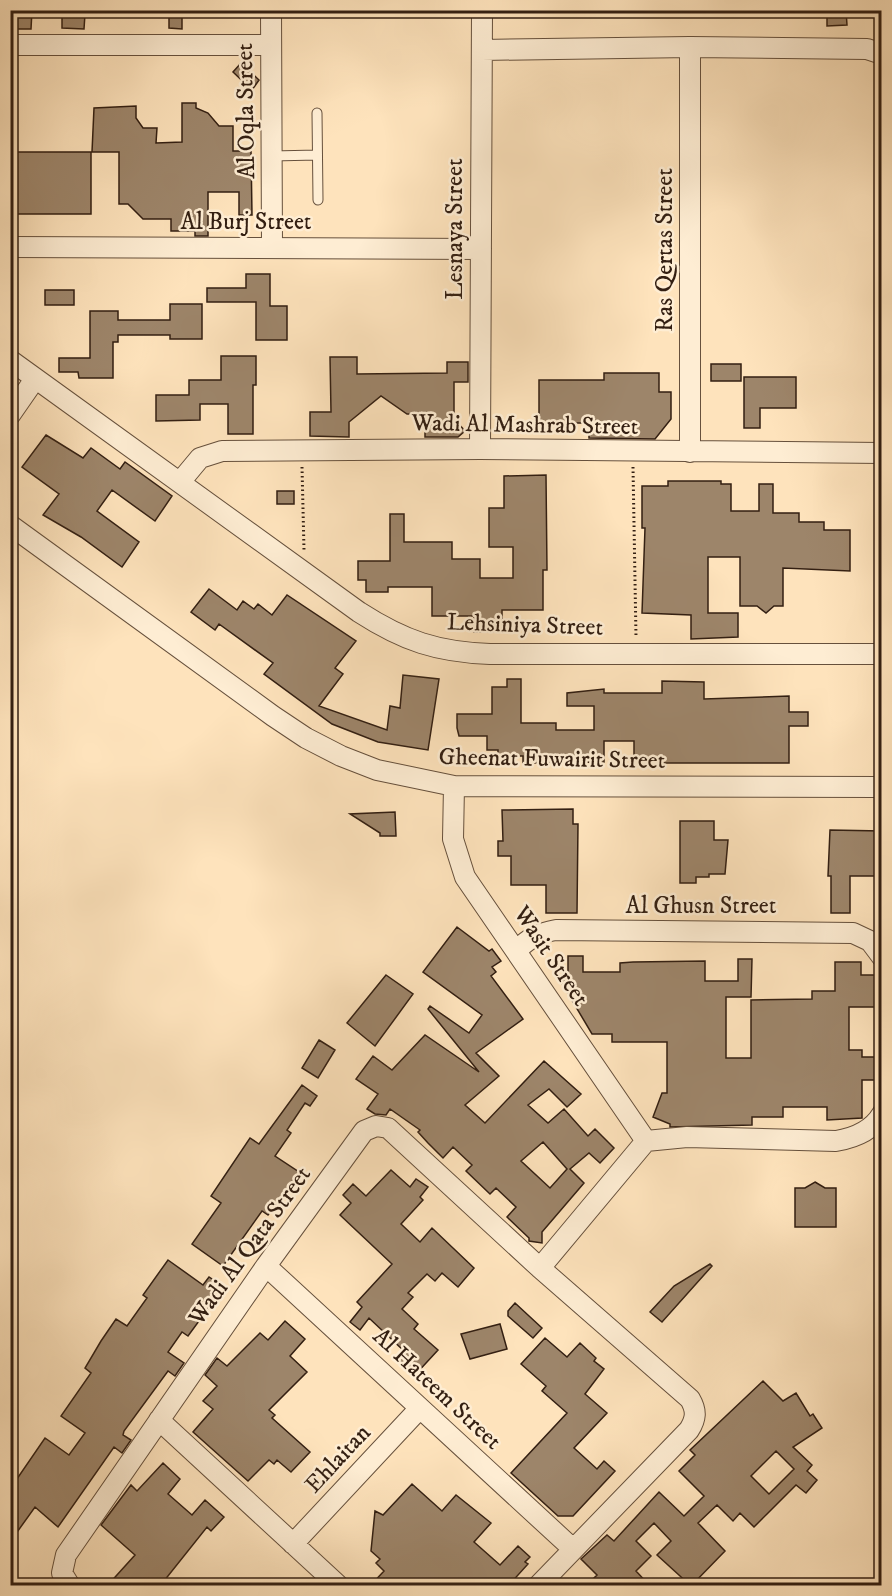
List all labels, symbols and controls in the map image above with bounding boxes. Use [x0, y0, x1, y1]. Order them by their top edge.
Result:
street label: Al Oqla Street [230, 43, 262, 179]
street label: Lesnaya Street [440, 158, 470, 300]
street label: Ras Qertas Street [650, 168, 680, 332]
street label: Al Burj Street [180, 207, 312, 237]
street label: Wadi Al Mashrab Street [410, 408, 639, 442]
street label: Lehsiniya Street [446, 607, 604, 643]
street label: Gheenat Fuwairit Street [438, 742, 666, 776]
street label: Al Ghusn Street [626, 891, 777, 921]
street label: Wasit Street [506, 899, 596, 1012]
street label: Wadi Al Qata Street [182, 1160, 318, 1332]
street label: Al Hateem Street [366, 1322, 508, 1457]
street label: Ehlaitan [299, 1418, 378, 1500]

